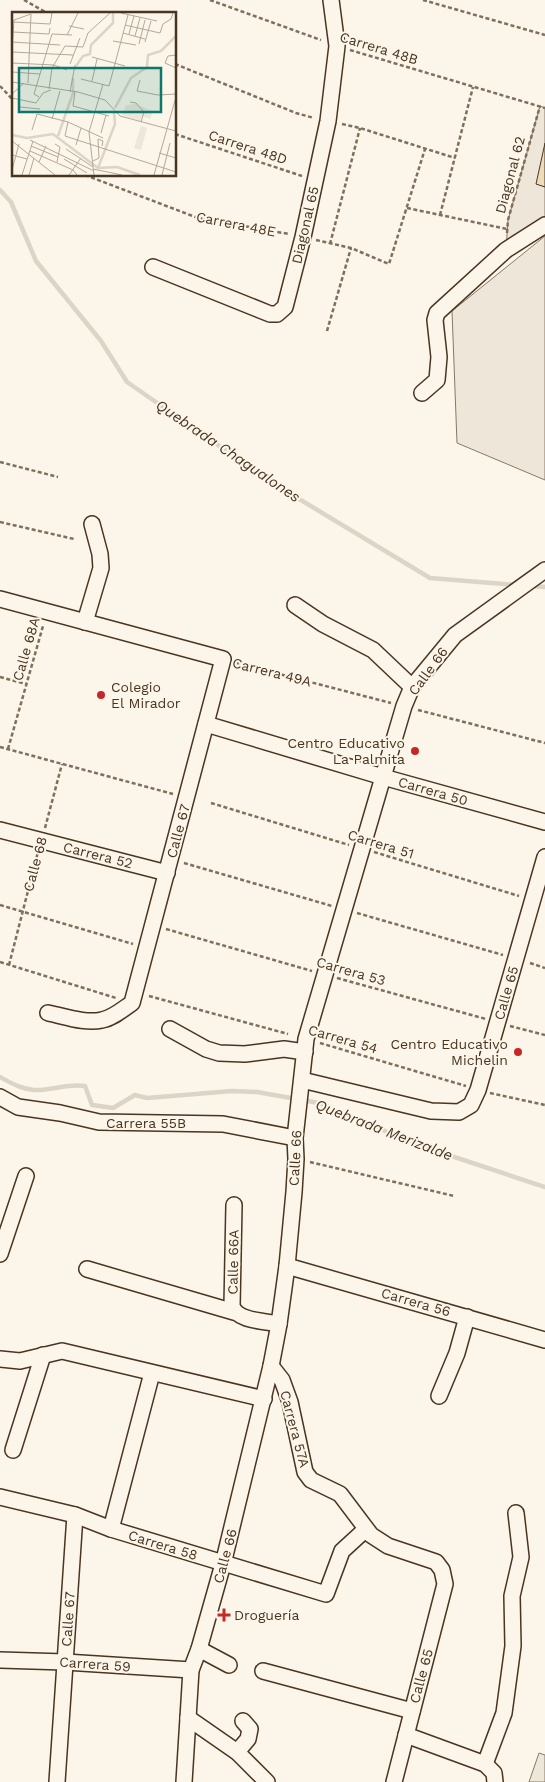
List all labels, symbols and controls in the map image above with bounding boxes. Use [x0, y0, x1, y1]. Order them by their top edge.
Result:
inset map [12, 12, 176, 176]
street label: Carrera 48B [338, 29, 420, 67]
street label: Carrera 48D [207, 127, 289, 167]
street label: Diagonal 62 [492, 135, 528, 215]
street label: Diagonal 65 [288, 185, 322, 265]
street label: Carrera 48E [195, 208, 277, 240]
water label: Quebrada Chagualones [152, 396, 304, 506]
street label: Calle 68A [9, 615, 43, 683]
street label: Calle 66 [405, 644, 451, 698]
street label: Carrera 49A [231, 654, 313, 690]
place label: Colegio El Mirador [111, 679, 181, 711]
marker: Colegio El Mirador [95, 689, 107, 701]
place label: Centro Educativo La Palmita [287, 735, 405, 767]
marker: Centro Educativo La Palmita [409, 745, 421, 757]
street label: Carrera 50 [396, 773, 470, 809]
street label: Calle 67 [163, 802, 193, 860]
street label: Carrera 51 [346, 826, 416, 862]
street label: Calle 68 [20, 835, 50, 893]
street label: Carrera 52 [62, 839, 134, 871]
street label: Carrera 53 [315, 954, 387, 988]
street label: Calle 65 [491, 964, 521, 1022]
street label: Carrera 54 [306, 1021, 380, 1057]
place label: Centro Educativo Michelin [390, 1036, 508, 1068]
marker: Centro Educativo Michelin [512, 1046, 524, 1058]
water label: Quebrada Merizalde [313, 1095, 455, 1165]
street label: Carrera 55B [106, 1115, 186, 1131]
street label: Calle 66 [286, 1130, 304, 1186]
street label: Calle 66A [224, 1229, 242, 1295]
street label: Carrera 56 [379, 1284, 453, 1320]
street label: Carrera 57A [277, 1389, 313, 1469]
street label: Carrera 58 [126, 1527, 200, 1563]
street label: Calle 66 [210, 1527, 240, 1585]
street label: Calle 67 [58, 1591, 78, 1647]
place label: Droguería [234, 1607, 300, 1623]
marker: Droguería [218, 1609, 230, 1621]
street label: Calle 65 [406, 1647, 436, 1705]
street label: Carrera 59 [59, 1654, 131, 1674]

